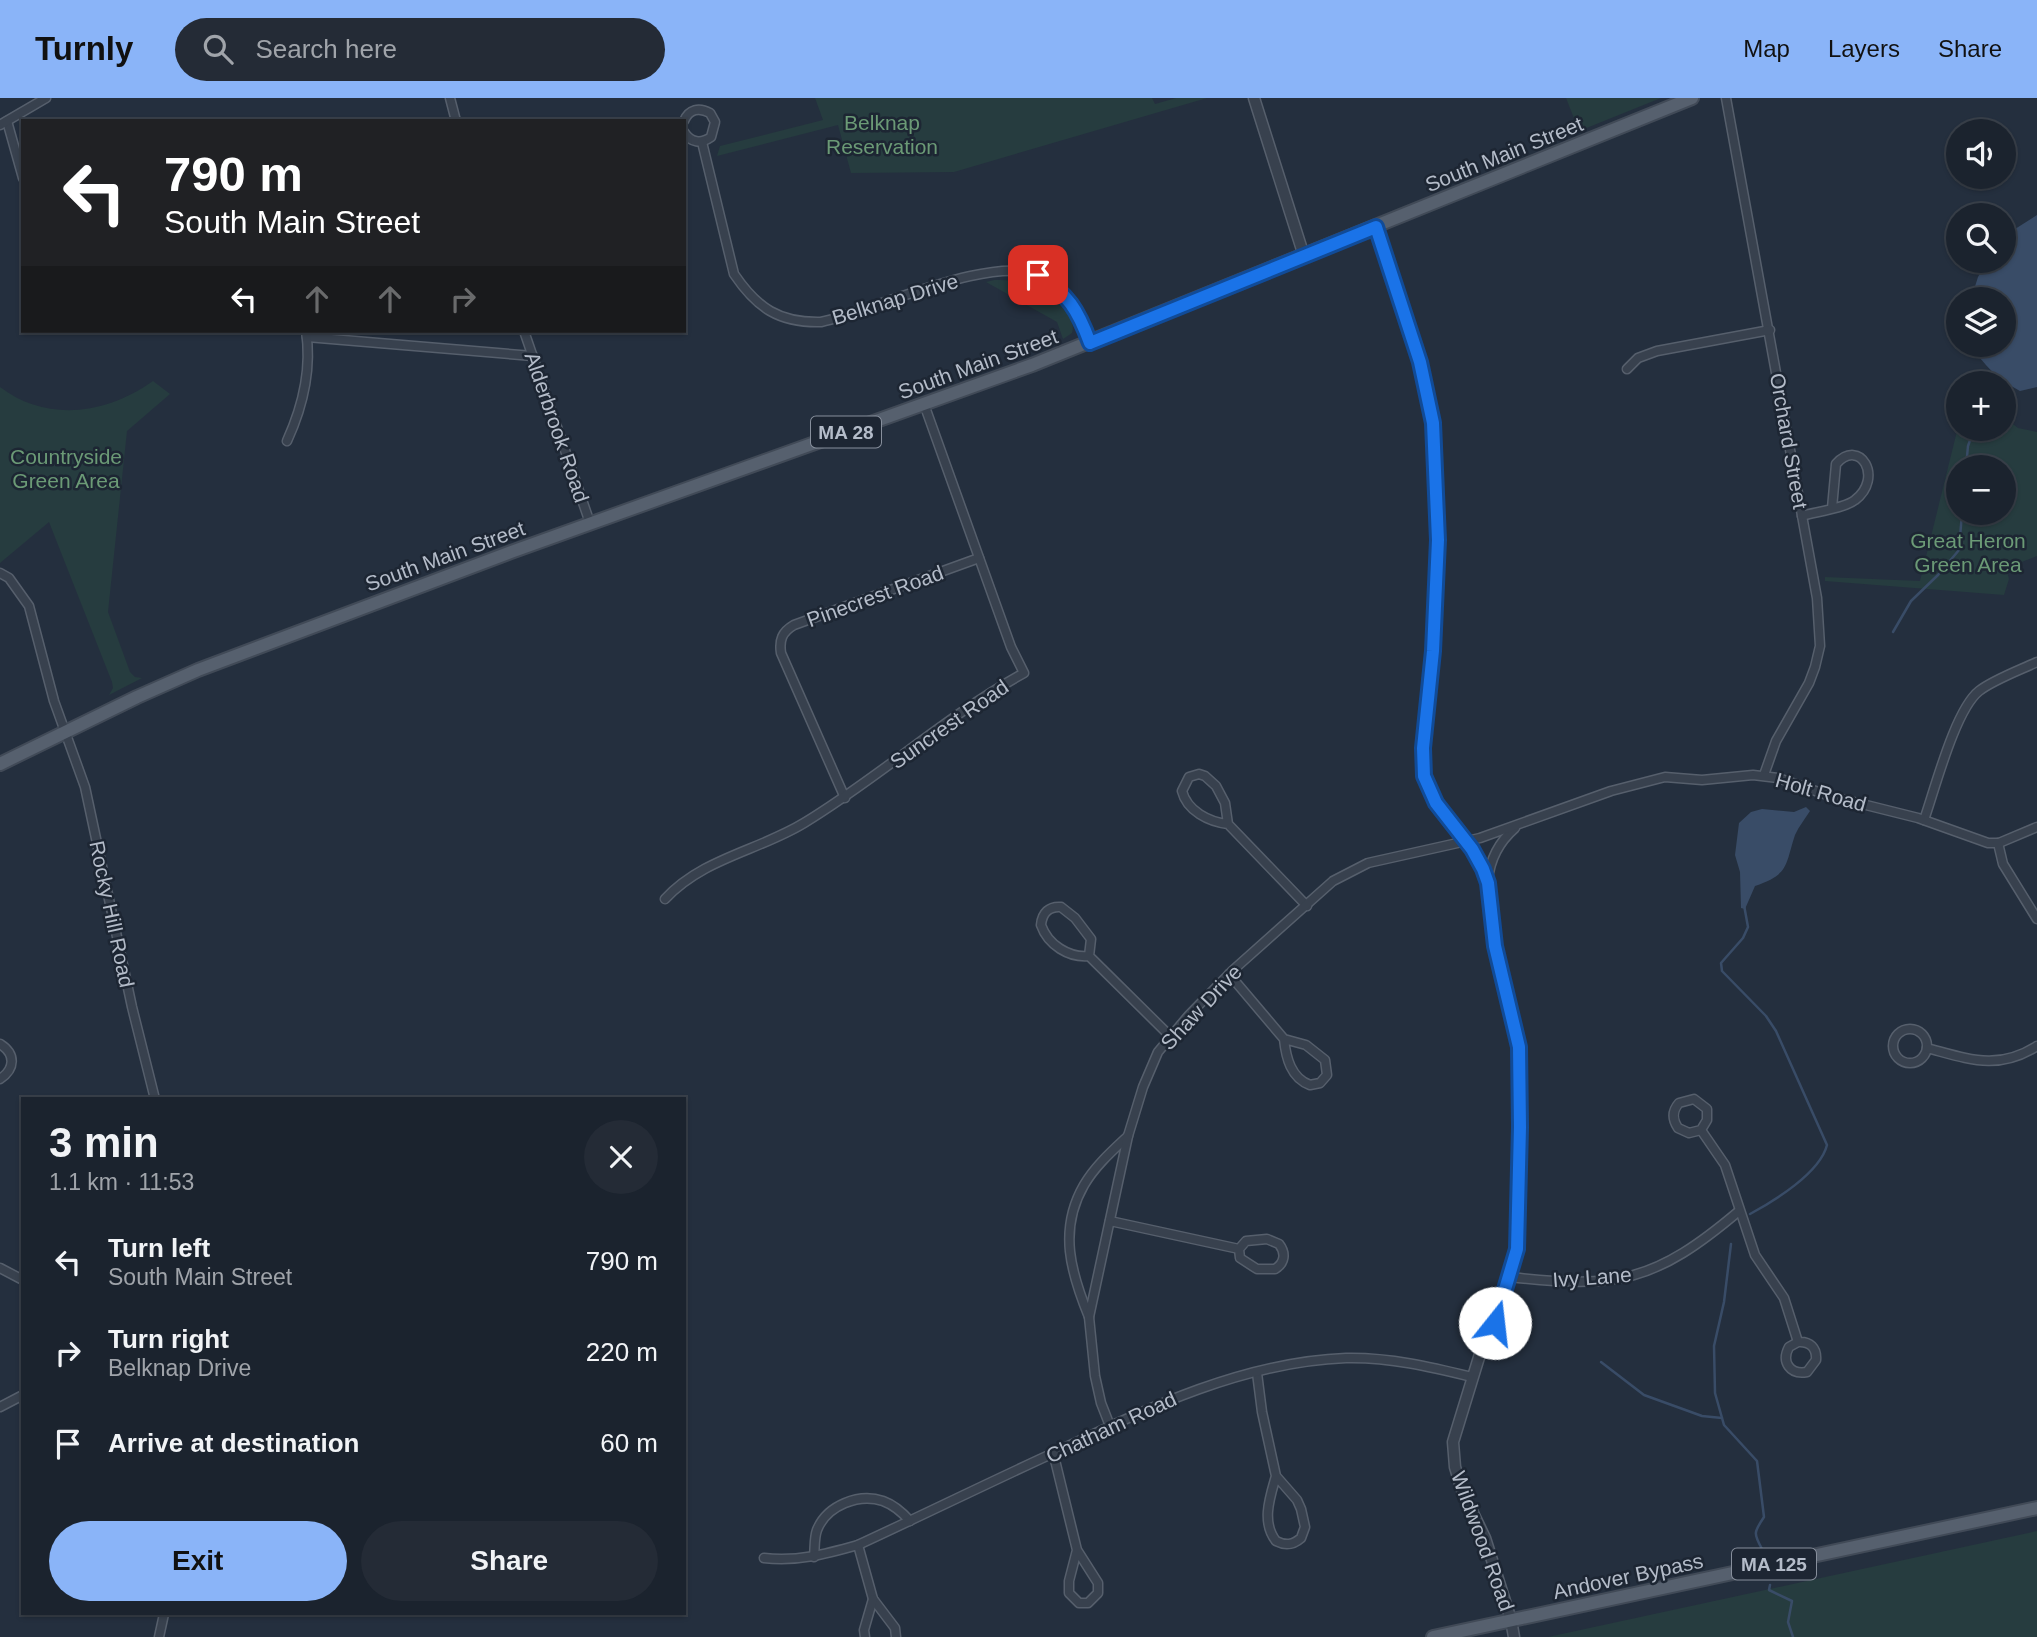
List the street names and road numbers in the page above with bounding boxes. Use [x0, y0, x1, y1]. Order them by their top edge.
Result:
street label: South Main Street [1422, 112, 1586, 196]
street label: Belknap Drive [829, 269, 961, 329]
street label: South Main Street [895, 324, 1061, 404]
street label: Alderbrook Road [520, 349, 594, 505]
street label: Orchard Street [1766, 371, 1812, 511]
road number: MA 28 [811, 416, 881, 448]
street label: South Main Street [362, 516, 528, 596]
street label: Pinecrest Road [804, 561, 946, 631]
street label: Suncrest Road [886, 675, 1012, 773]
street label: Holt Road [1773, 768, 1869, 816]
street label: Rocky Hill Road [85, 839, 139, 989]
street label: Shaw Drive [1156, 960, 1246, 1054]
street label: Ivy Lane [1552, 1263, 1632, 1291]
street label: Chatham Road [1042, 1387, 1180, 1467]
street label: Wildwood Road [1447, 1468, 1519, 1614]
road number: MA 125 [1732, 1548, 1816, 1580]
street label: Andover Bypass [1551, 1549, 1705, 1603]

